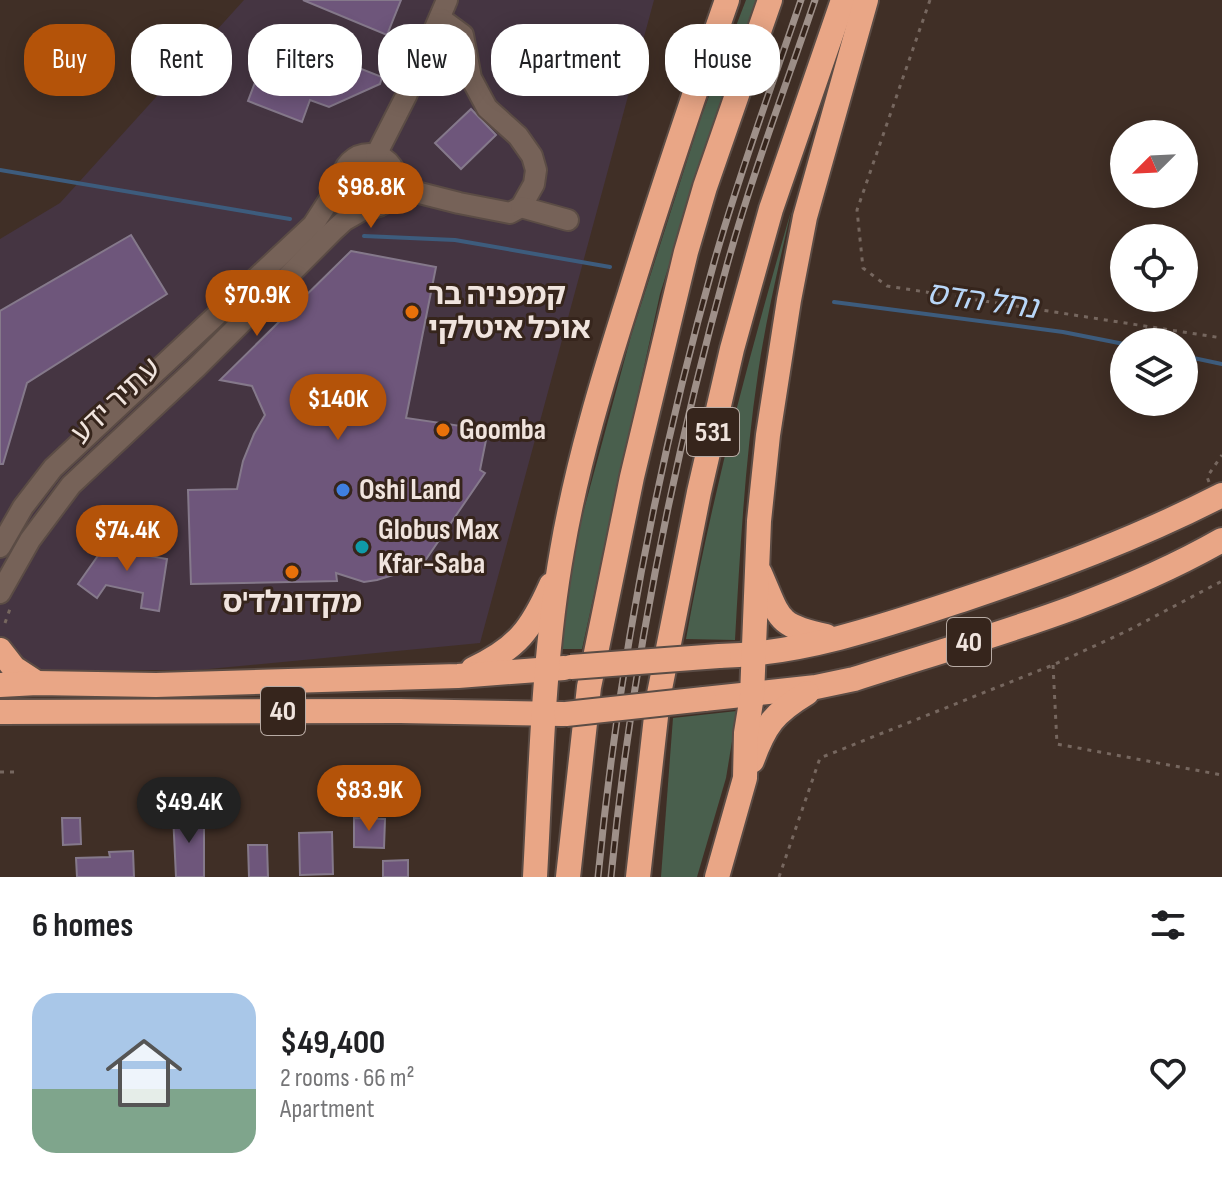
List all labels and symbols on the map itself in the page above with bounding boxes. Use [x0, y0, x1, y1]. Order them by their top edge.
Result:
north arrow [1110, 120, 1198, 208]
pin: $98.8K [306, 162, 436, 230]
pin: $70.9K [192, 270, 322, 338]
water label: נחל הדס [924, 274, 1042, 328]
place label: קמפניה בר אוכל איטלקי [428, 277, 591, 347]
marker: קמפניה בר אוכל איטלקי [403, 303, 421, 321]
street label: עתיר ידע [64, 350, 168, 452]
pin: $140K [282, 374, 394, 442]
road number: 531 [687, 408, 739, 456]
place label: Goomba [459, 412, 546, 448]
marker: Goomba [434, 421, 452, 439]
place label: Oshi Land [359, 472, 461, 508]
marker: Oshi Land [334, 481, 352, 499]
pin: $74.4K [62, 505, 192, 573]
place label: Globus Max Kfar-Saba [378, 512, 499, 582]
marker: Globus Max Kfar-Saba [353, 538, 371, 556]
marker: מקדונלד'ס [283, 563, 301, 581]
place label: מקדונלד'ס [222, 585, 362, 621]
road number: 40 [947, 618, 991, 666]
road number: 40 [261, 687, 305, 735]
pin: $83.9K [304, 765, 434, 833]
pin: $49.4K [124, 777, 254, 845]

